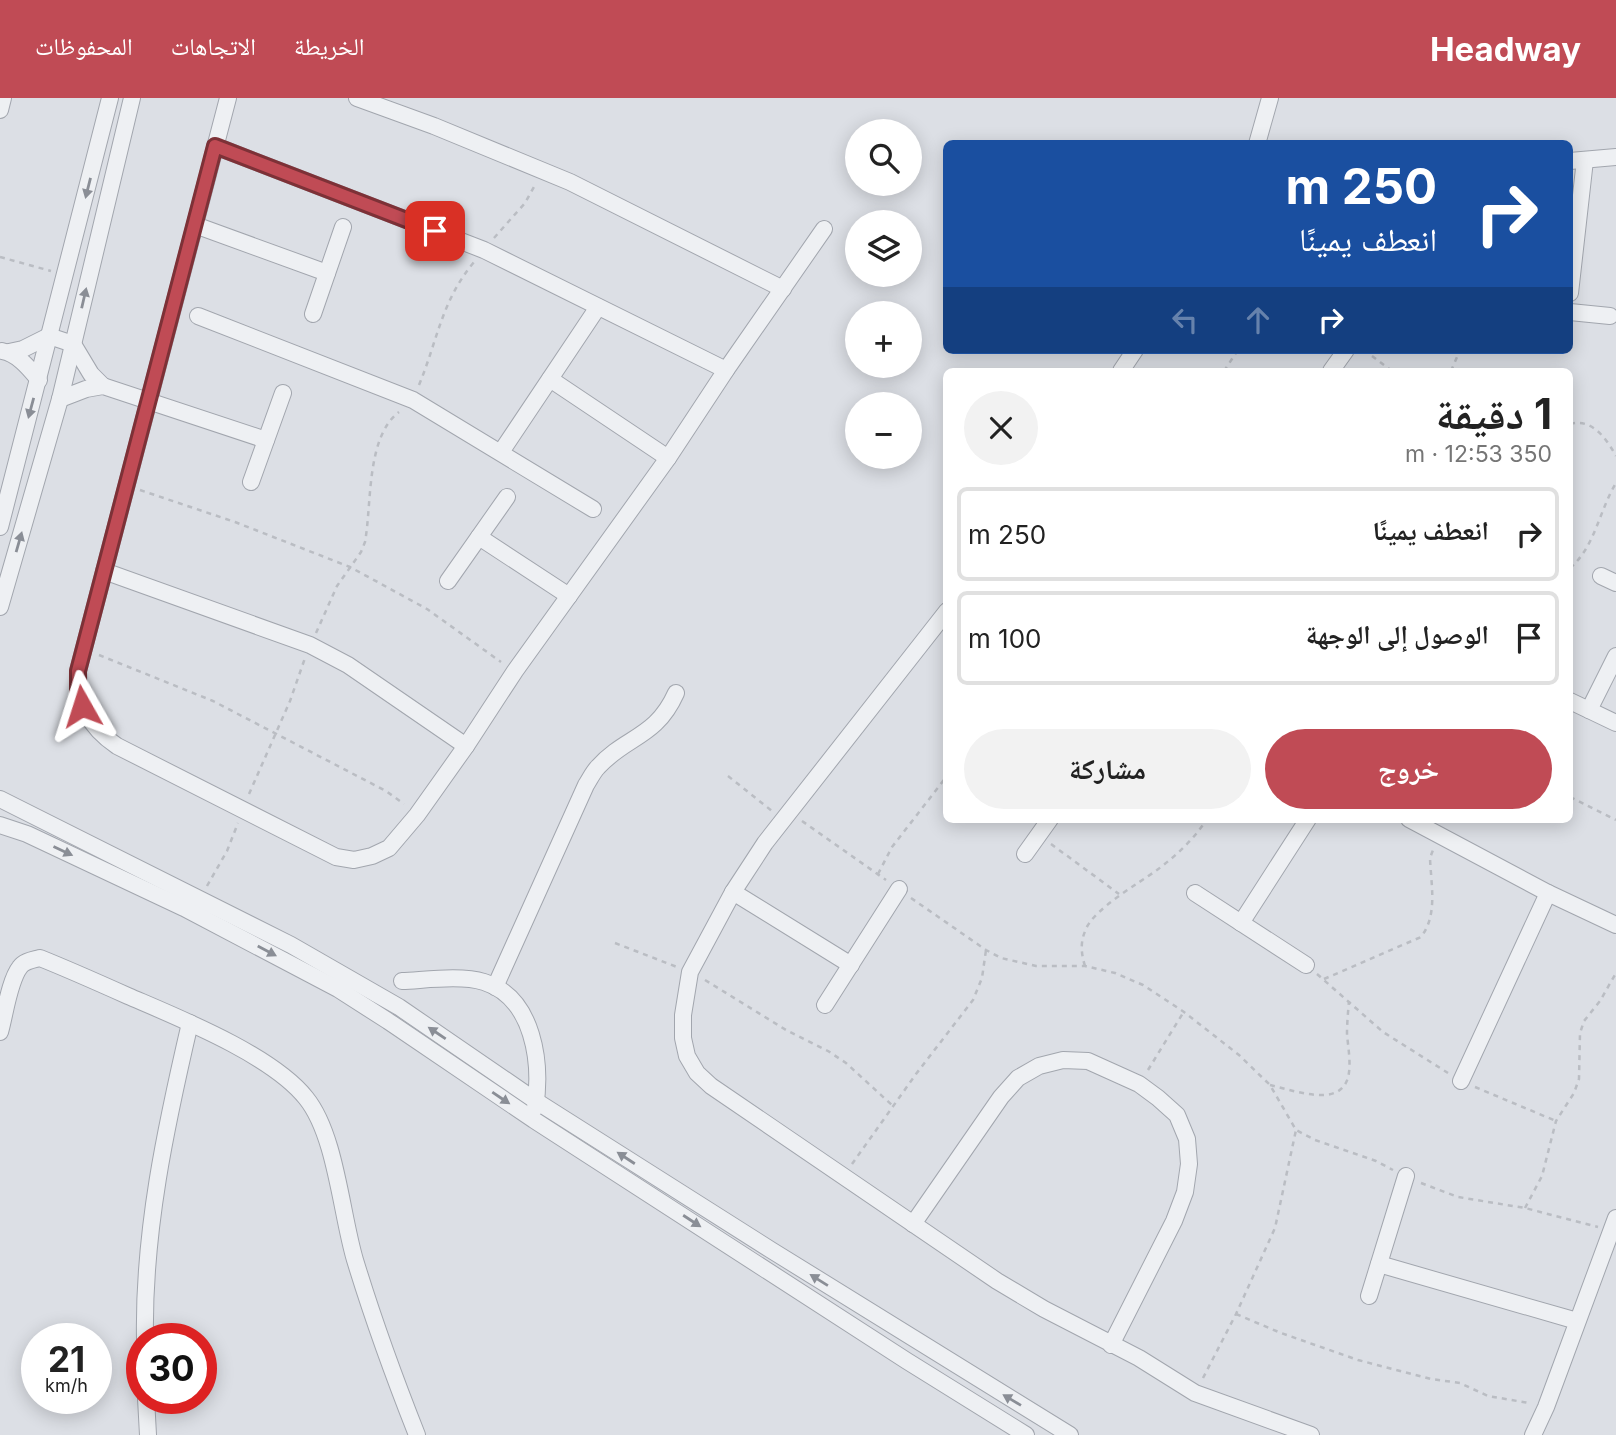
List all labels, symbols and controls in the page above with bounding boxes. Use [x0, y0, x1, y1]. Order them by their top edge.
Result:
text: Headway [1430, 29, 1581, 69]
text: المحفوظات [35, 32, 133, 61]
text: الاتجاهات [171, 32, 256, 61]
text: الخريطة [294, 32, 365, 61]
map controls [845, 119, 922, 469]
button: search [845, 119, 922, 196]
text: 250 m [1285, 157, 1437, 216]
icon: right [1461, 168, 1552, 259]
one-way arrow [82, 177, 93, 199]
pin [405, 201, 465, 261]
button: layers [845, 210, 922, 287]
icon: arrive [416, 212, 454, 250]
text: انعطف يمينًا [1299, 220, 1437, 259]
one-way arrow [79, 287, 90, 309]
button: + [845, 301, 922, 378]
icon: left [1166, 301, 1204, 339]
icon: ahead [1239, 301, 1277, 339]
icon: right [1312, 301, 1350, 339]
text: 1 دقيقة [1436, 388, 1552, 439]
button: close [964, 391, 1038, 465]
button: − [845, 392, 922, 469]
one-way arrow [26, 398, 36, 419]
text: 350 m · 12:53 [1405, 440, 1552, 468]
text: انعطف يمينًا [1373, 515, 1489, 546]
icon: right [1510, 515, 1548, 553]
text: 250 m [968, 519, 1046, 550]
one-way arrow [14, 530, 25, 552]
text: الوصول إلى الوجهة [1306, 619, 1489, 650]
icon: arrive [1510, 619, 1548, 657]
text: 100 m [968, 623, 1041, 654]
position arrow [45, 669, 119, 743]
button: مشاركة [964, 729, 1251, 809]
button: خروج [1265, 729, 1552, 809]
one-way arrow [53, 845, 73, 856]
one-way arrow [257, 945, 277, 957]
one-way arrow [428, 1026, 446, 1040]
one-way arrow [492, 1091, 510, 1105]
one-way arrow [617, 1152, 636, 1165]
one-way arrow [682, 1215, 702, 1228]
one-way arrow [809, 1273, 828, 1286]
speed limit sign: 30 [126, 1323, 217, 1414]
text: 21 [48, 1338, 85, 1380]
text: km/h [45, 1375, 88, 1396]
one-way arrow [1002, 1394, 1021, 1406]

